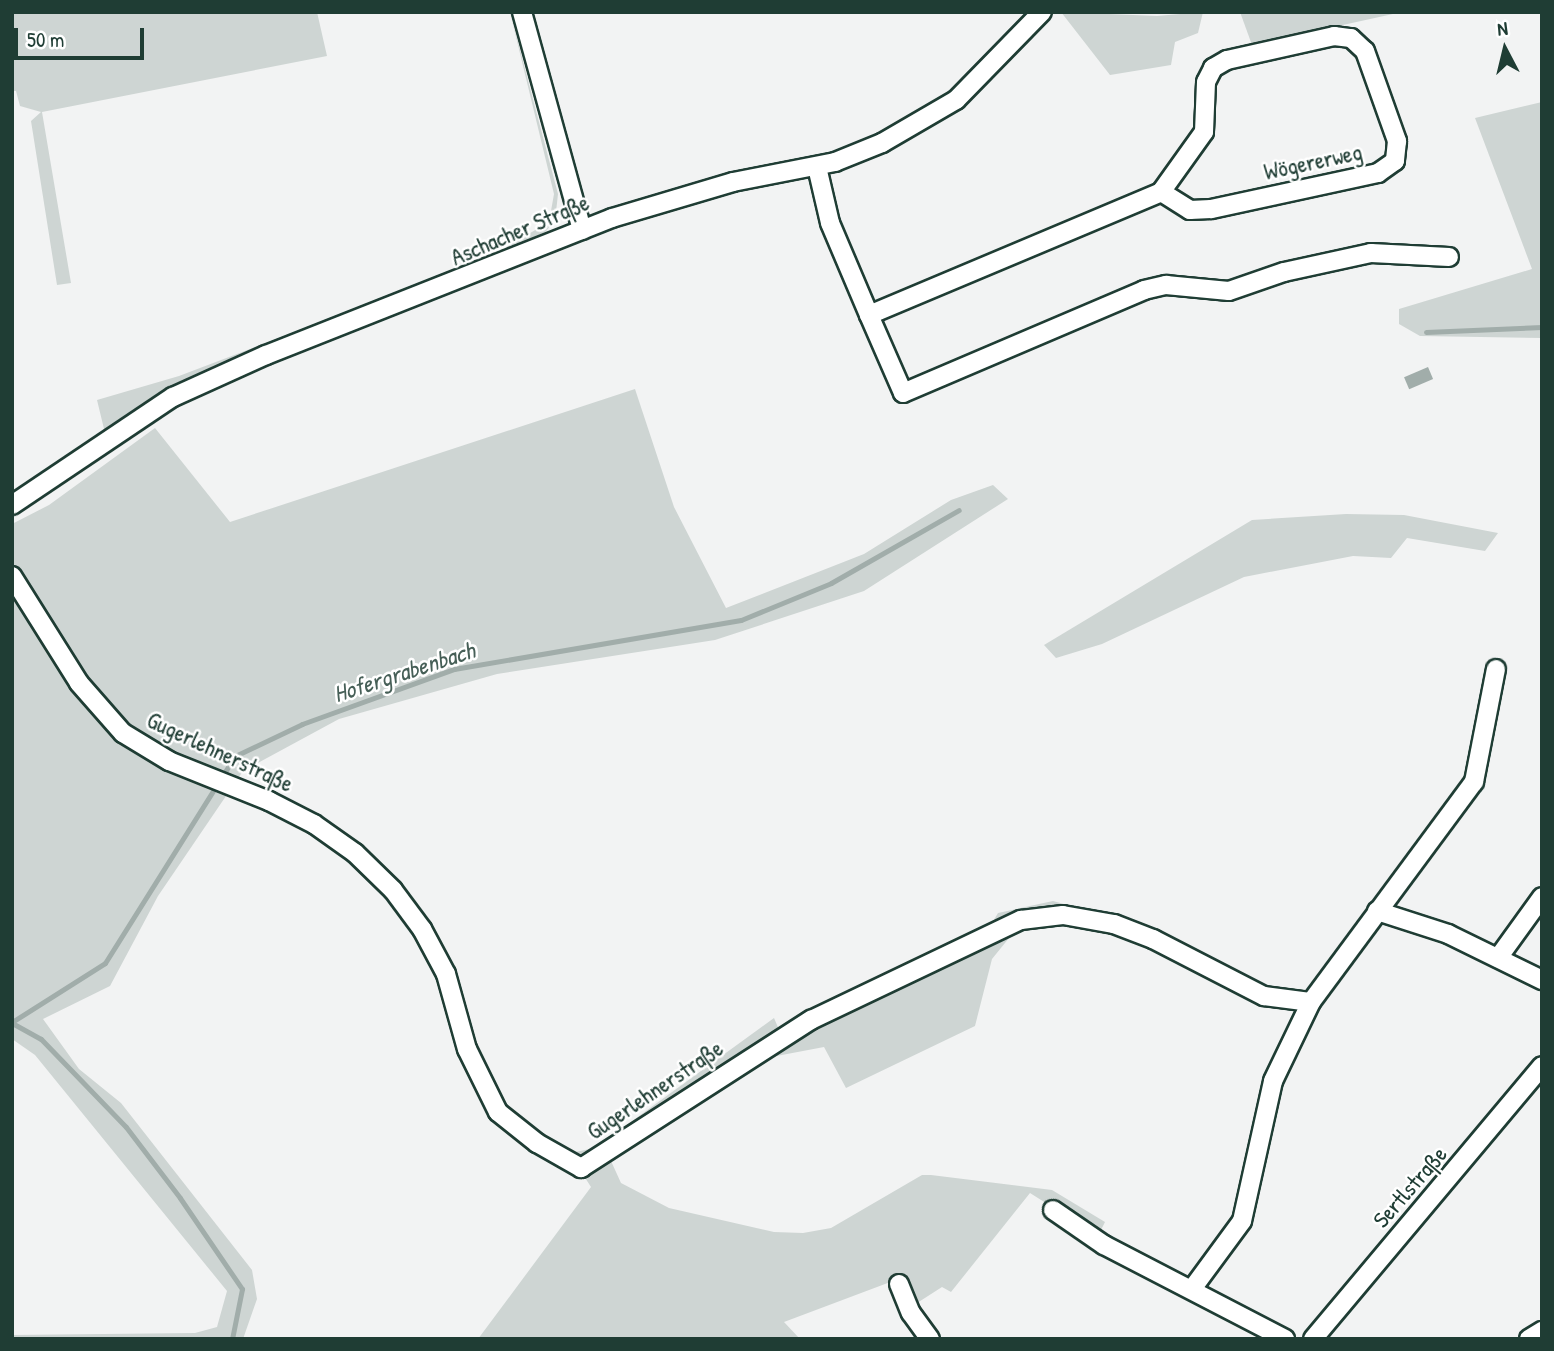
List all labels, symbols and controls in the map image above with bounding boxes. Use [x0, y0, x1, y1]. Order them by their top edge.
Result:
scale bar [18, 14, 147, 58]
north arrow [1470, 14, 1540, 84]
text: N [1496, 15, 1509, 42]
text: 50 m [27, 25, 64, 54]
street label: Wögererweg [1261, 138, 1365, 186]
street label: Aschacher Straße [447, 189, 593, 271]
water label: Hofergrabenbach [330, 636, 478, 708]
street label: Gugerlehnerstraße [143, 706, 297, 798]
street label: Gugerlehnerstraße [582, 1034, 728, 1146]
street label: Sertlstraße [1367, 1141, 1453, 1233]

